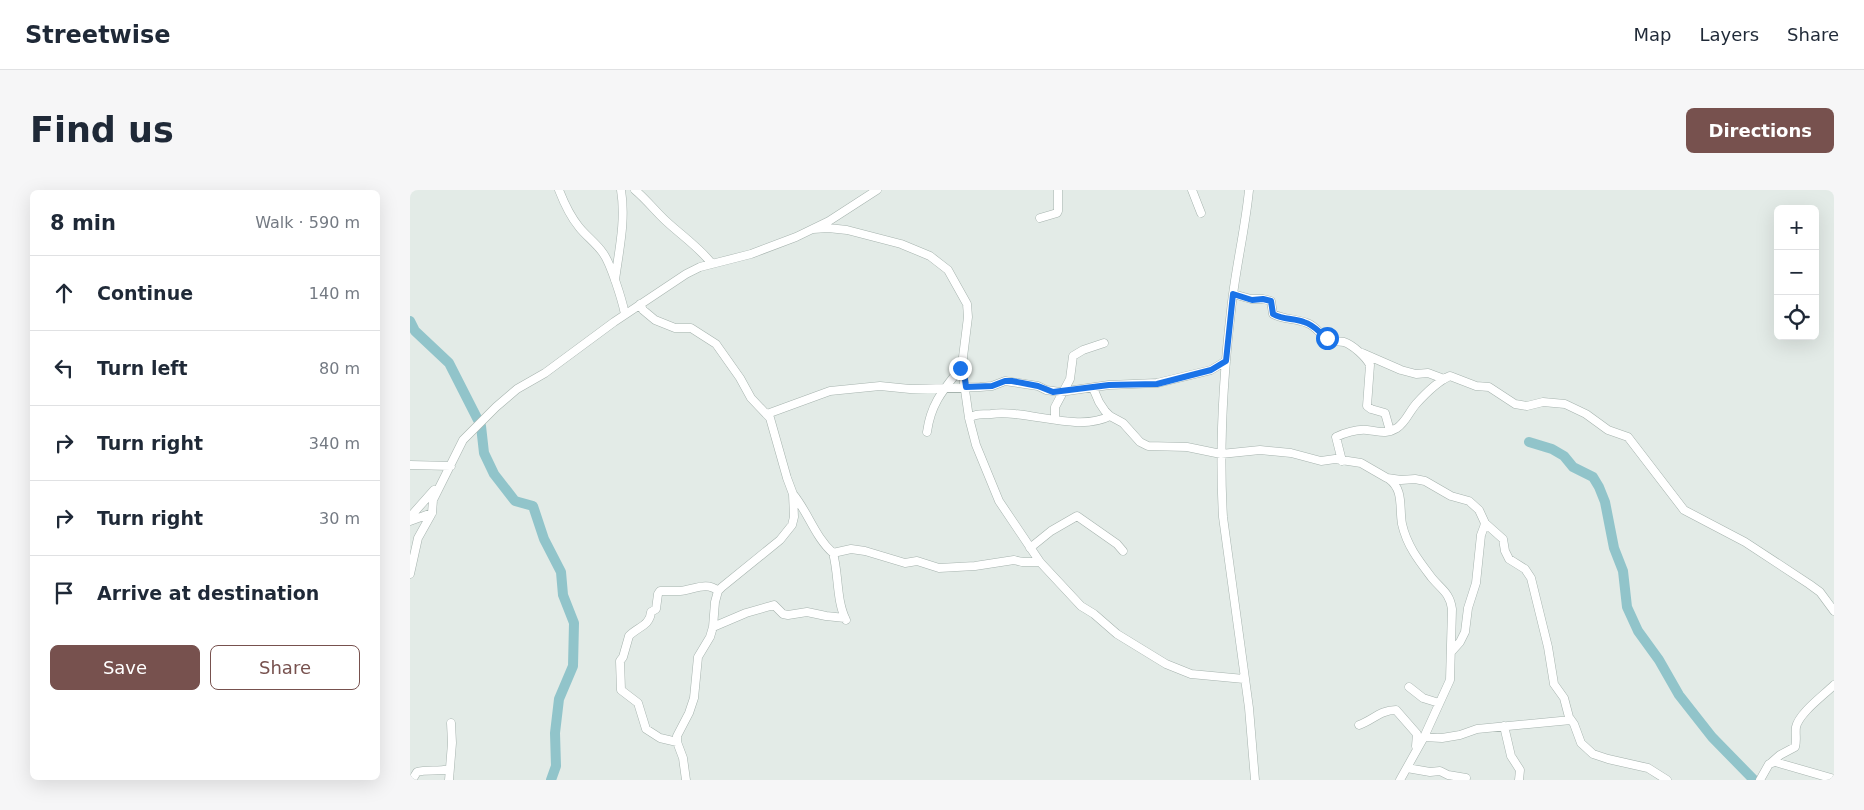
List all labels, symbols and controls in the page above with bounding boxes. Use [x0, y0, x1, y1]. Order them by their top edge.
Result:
text: Streetwise [25, 21, 171, 49]
text: Map [1633, 24, 1671, 45]
text: Layers [1699, 24, 1759, 45]
text: Share [1787, 24, 1839, 45]
button: Directions [1686, 108, 1834, 153]
text: Find us [30, 110, 174, 150]
map controls [1774, 205, 1819, 340]
button: + [1774, 205, 1819, 250]
text: 8 min [50, 211, 116, 235]
text: Walk · 590 m [255, 213, 360, 232]
button: − [1774, 250, 1819, 295]
icon: ahead [50, 279, 78, 307]
text: Continue [97, 282, 193, 304]
text: 140 m [309, 284, 360, 303]
button: locate [1774, 295, 1819, 340]
route start [1316, 327, 1339, 350]
icon: left [50, 354, 78, 382]
text: Turn left [97, 357, 188, 379]
route end [949, 357, 972, 380]
text: 80 m [319, 359, 360, 378]
icon: right [50, 429, 78, 457]
text: Turn right [97, 432, 203, 454]
text: 340 m [309, 434, 360, 453]
icon: right [50, 504, 78, 532]
text: Turn right [97, 507, 203, 529]
text: 30 m [319, 509, 360, 528]
icon: arrive [50, 579, 78, 607]
text: Arrive at destination [97, 582, 319, 604]
button: Save [50, 645, 200, 690]
button: Share [210, 645, 360, 690]

